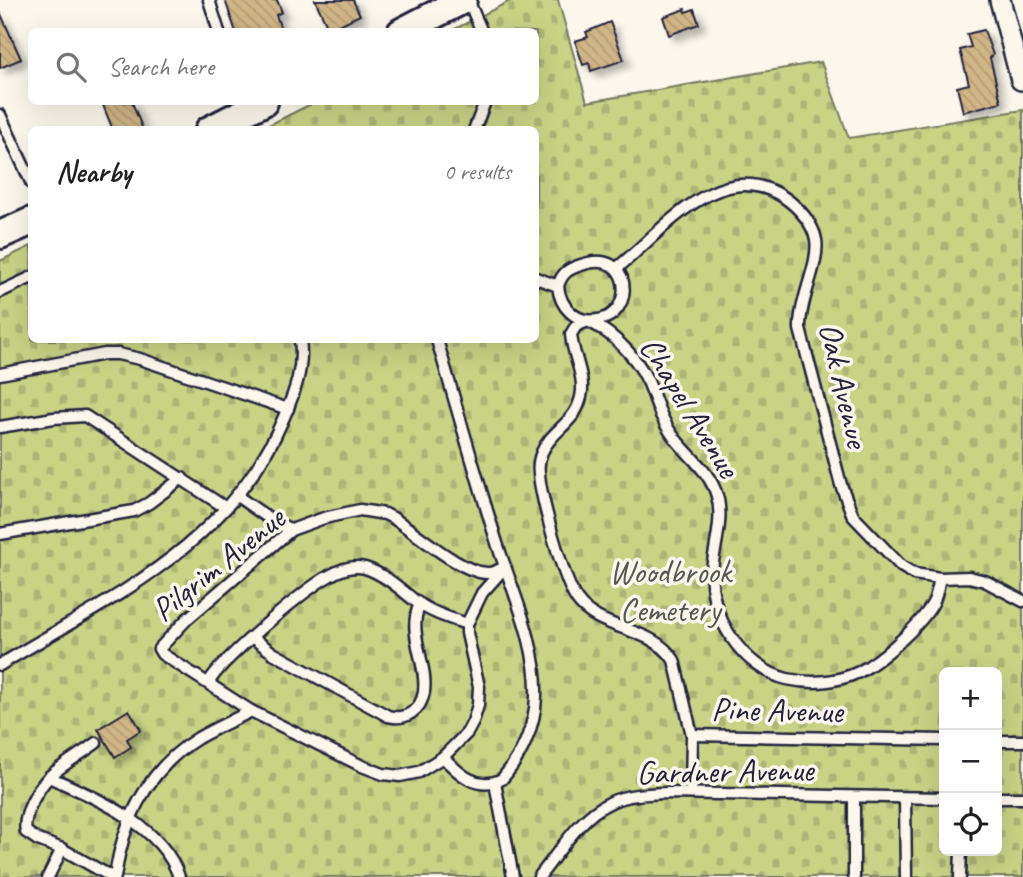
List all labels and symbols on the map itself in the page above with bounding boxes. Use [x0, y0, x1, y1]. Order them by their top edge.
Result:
street label: Oak Avenue [809, 318, 879, 454]
street label: Chapel Avenue [630, 329, 751, 487]
street label: Pilgrim Avenue [143, 496, 295, 631]
park label: Woodbrook Cemetery [609, 551, 734, 631]
street label: Pine Avenue [711, 688, 845, 732]
street label: Gardner Avenue [636, 748, 816, 794]

